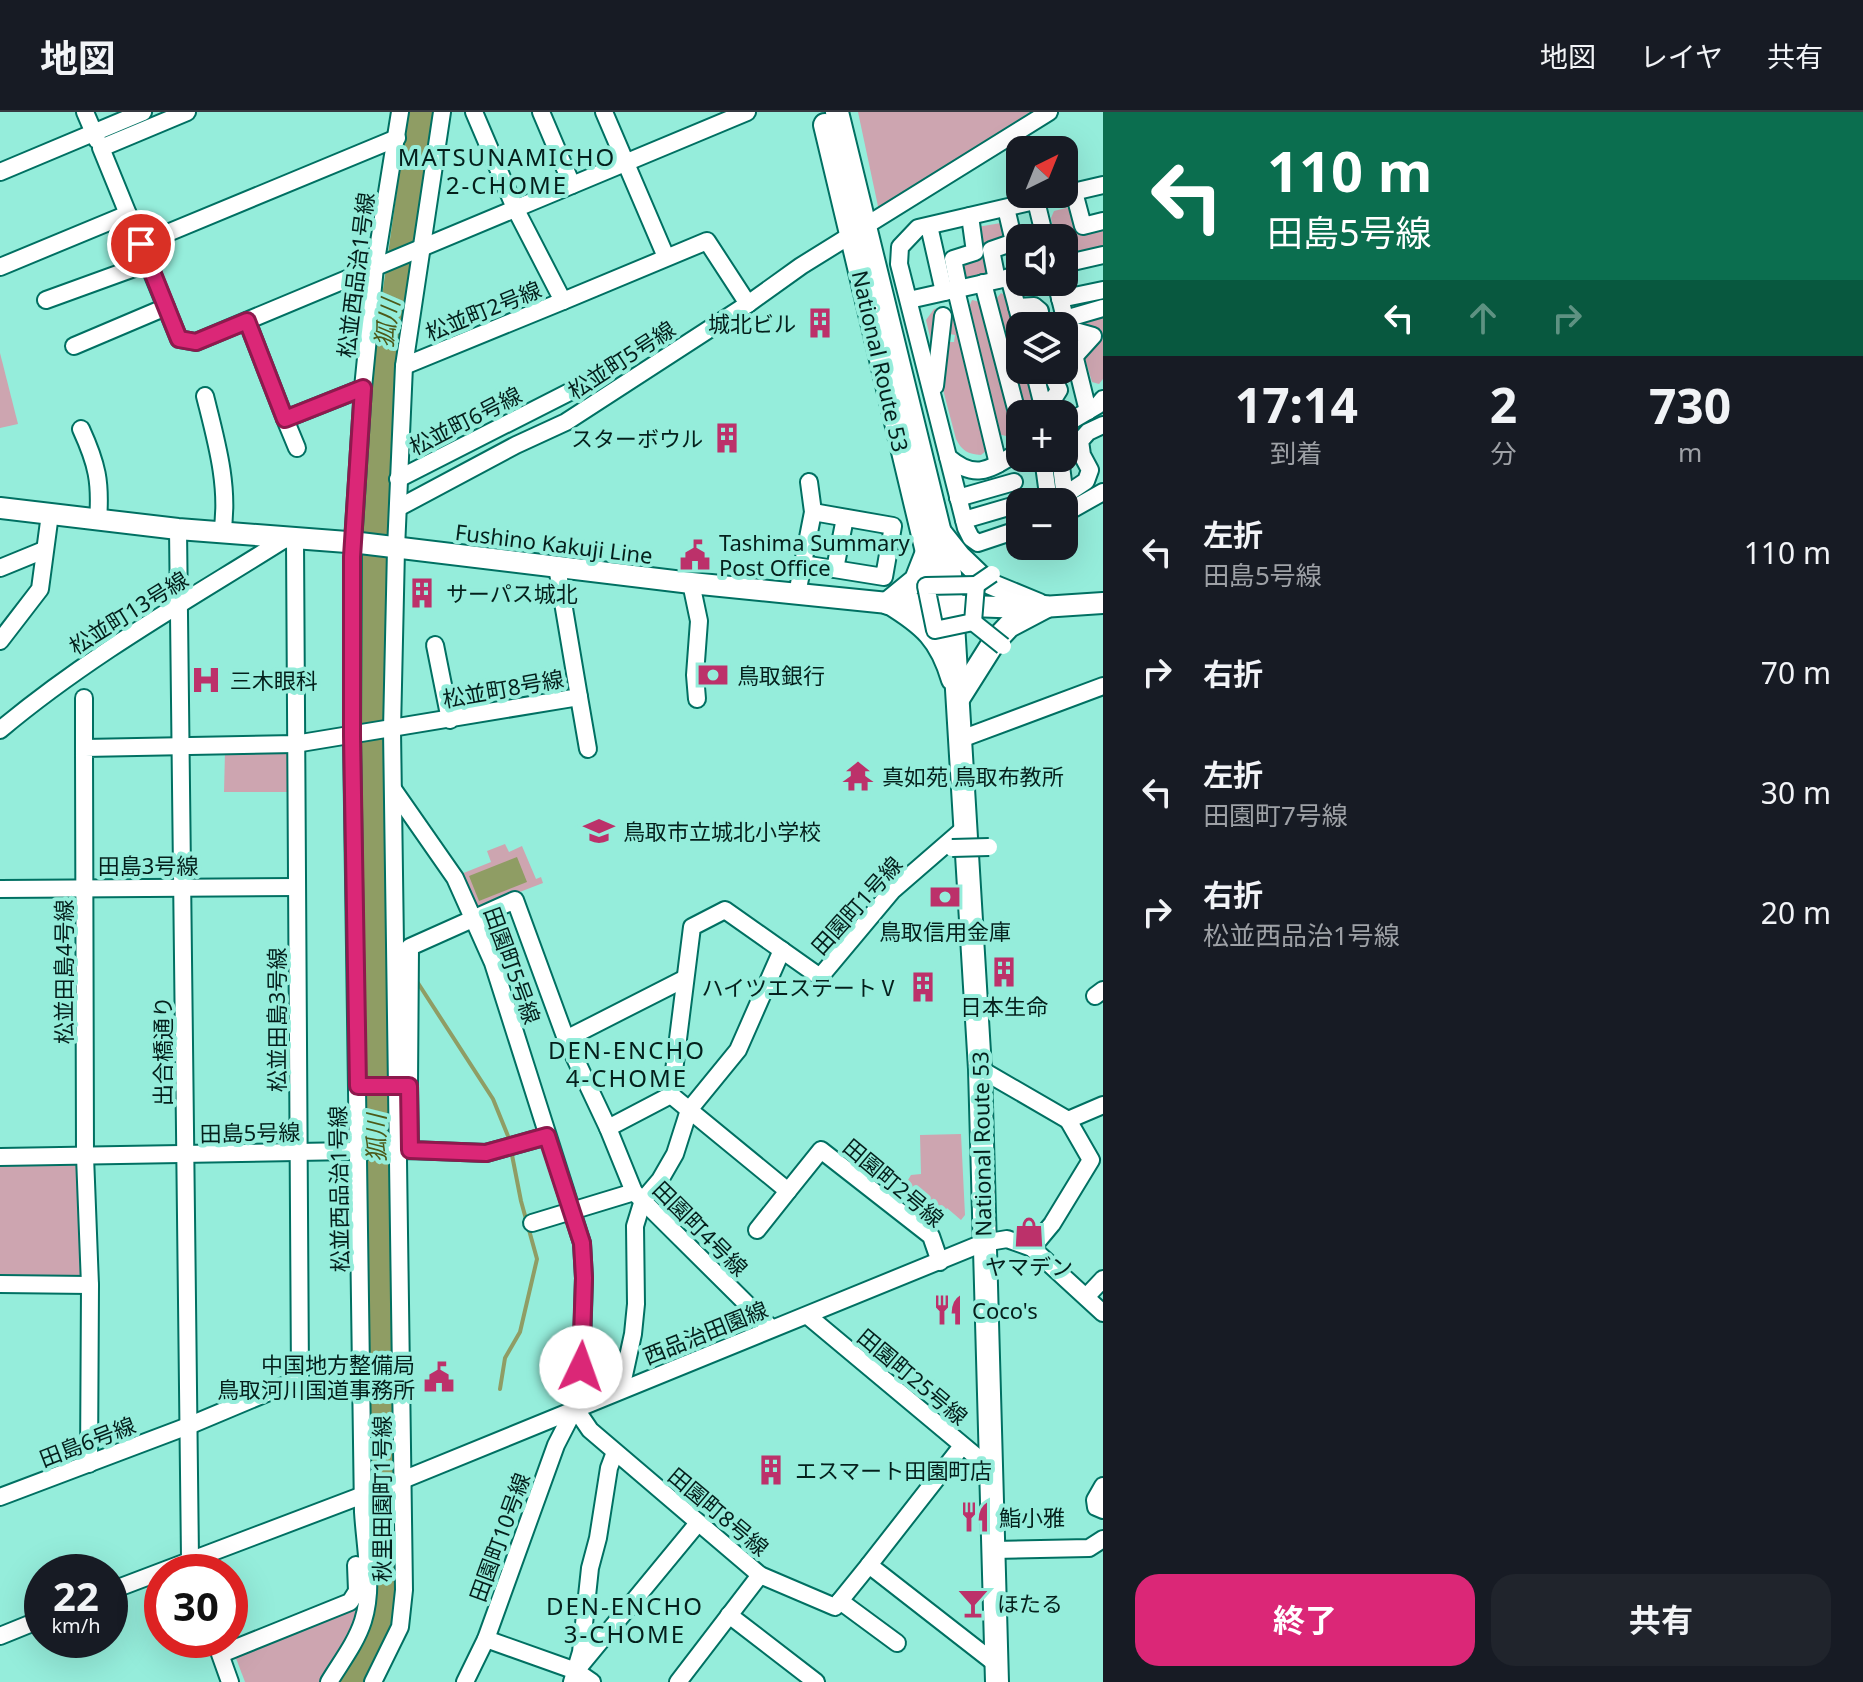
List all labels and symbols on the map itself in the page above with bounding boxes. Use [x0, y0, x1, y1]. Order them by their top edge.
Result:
north arrow [1006, 136, 1078, 208]
district label: MATSUNAMICHO 2-CHOME [398, 140, 616, 201]
street label: 松並西品治1号線 [330, 190, 380, 360]
pin [107, 210, 175, 278]
street label: National Route 53 [846, 267, 916, 455]
street label: 松並町2号線 [421, 273, 545, 347]
water label: 狐川 [366, 294, 407, 349]
building icon: 城北ビル [803, 306, 837, 340]
place label: 城北ビル [708, 308, 796, 338]
street label: 松並町5号線 [561, 313, 681, 405]
street label: 松並町6号線 [404, 379, 526, 461]
building icon: スターボウル [710, 421, 744, 455]
place label: スターボウル [571, 423, 703, 453]
street label: Fushino Kakuji Line [453, 516, 655, 570]
place label: Tashima Summary Post Office [719, 527, 910, 582]
public building icon: Tashima Summary Post Office [678, 538, 712, 572]
street label: 松並町13号線 [63, 563, 193, 661]
building icon: サーパス城北 [405, 576, 439, 610]
place label: サーパス城北 [446, 578, 578, 608]
bank icon: 鳥取銀行 [696, 658, 730, 692]
place label: 鳥取銀行 [737, 660, 825, 690]
hospital icon: 三木眼科 [189, 663, 223, 697]
street label: 松並町8号線 [440, 663, 566, 713]
place label: 三木眼科 [230, 665, 318, 695]
temple icon: 真如苑 鳥取布教所 [841, 759, 875, 793]
place label: 真如苑 鳥取布教所 [882, 761, 1064, 791]
school or university icon: 鳥取市立城北小学校 [582, 814, 616, 848]
place label: 鳥取市立城北小学校 [623, 816, 821, 846]
street label: 田園町1号線 [804, 849, 908, 961]
street label: 田島3号線 [98, 850, 198, 880]
bank icon: 鳥取信用金庫 [928, 880, 962, 914]
street label: 松並田島4号線 [48, 900, 78, 1044]
street label: 田園町5号線 [478, 902, 548, 1028]
place label: 鳥取信用金庫 [879, 916, 1011, 946]
street label: 松並田島3号線 [261, 948, 291, 1092]
building icon: 日本生命 [987, 955, 1021, 989]
building icon: ハイツエステートⅤ [906, 970, 940, 1004]
place label: ハイツエステートⅤ [701, 972, 899, 1002]
place label: 日本生命 [960, 991, 1048, 1021]
street label: 出合橋通り [147, 996, 177, 1106]
district label: DEN-ENCHO 4-CHOME [548, 1033, 706, 1094]
street label: National Route 53 [964, 1051, 998, 1237]
street label: 松並西品治1号線 [322, 1105, 354, 1273]
water label: 狐川 [359, 1111, 392, 1162]
street label: 田島5号線 [199, 1116, 301, 1148]
street label: 田園町2号線 [837, 1131, 951, 1233]
street label: 田園町4号線 [647, 1174, 755, 1282]
shop icon: ヤマデン [1012, 1215, 1046, 1249]
place label: ヤマデン [985, 1251, 1073, 1281]
street label: 西品治田園線 [638, 1293, 772, 1371]
restaurant icon: Coco's [931, 1293, 965, 1327]
place label: Coco's [972, 1295, 1038, 1325]
street label: 田園町25号線 [852, 1321, 974, 1431]
position arrow [539, 1325, 623, 1409]
place label: 中国地方整備局 鳥取河川国道事務所 [217, 1349, 415, 1404]
public building icon: 中国地方整備局 鳥取河川国道事務所 [422, 1360, 456, 1394]
street label: 田島6号線 [35, 1409, 139, 1473]
street label: 秋里田園町1号線 [366, 1416, 396, 1582]
building icon: エスマート田園町店 [754, 1453, 788, 1487]
place label: エスマート田園町店 [795, 1455, 992, 1485]
street label: 田園町8号線 [662, 1460, 776, 1562]
street label: 田園町10号線 [462, 1468, 536, 1606]
restaurant icon: 鮨小雅 [958, 1500, 992, 1534]
place label: 鮨小雅 [999, 1502, 1065, 1532]
speed limit sign: 30 [144, 1554, 248, 1658]
bar icon: ほたる [956, 1586, 990, 1620]
place label: ほたる [997, 1588, 1063, 1618]
district label: DEN-ENCHO 3-CHOME [546, 1589, 704, 1650]

